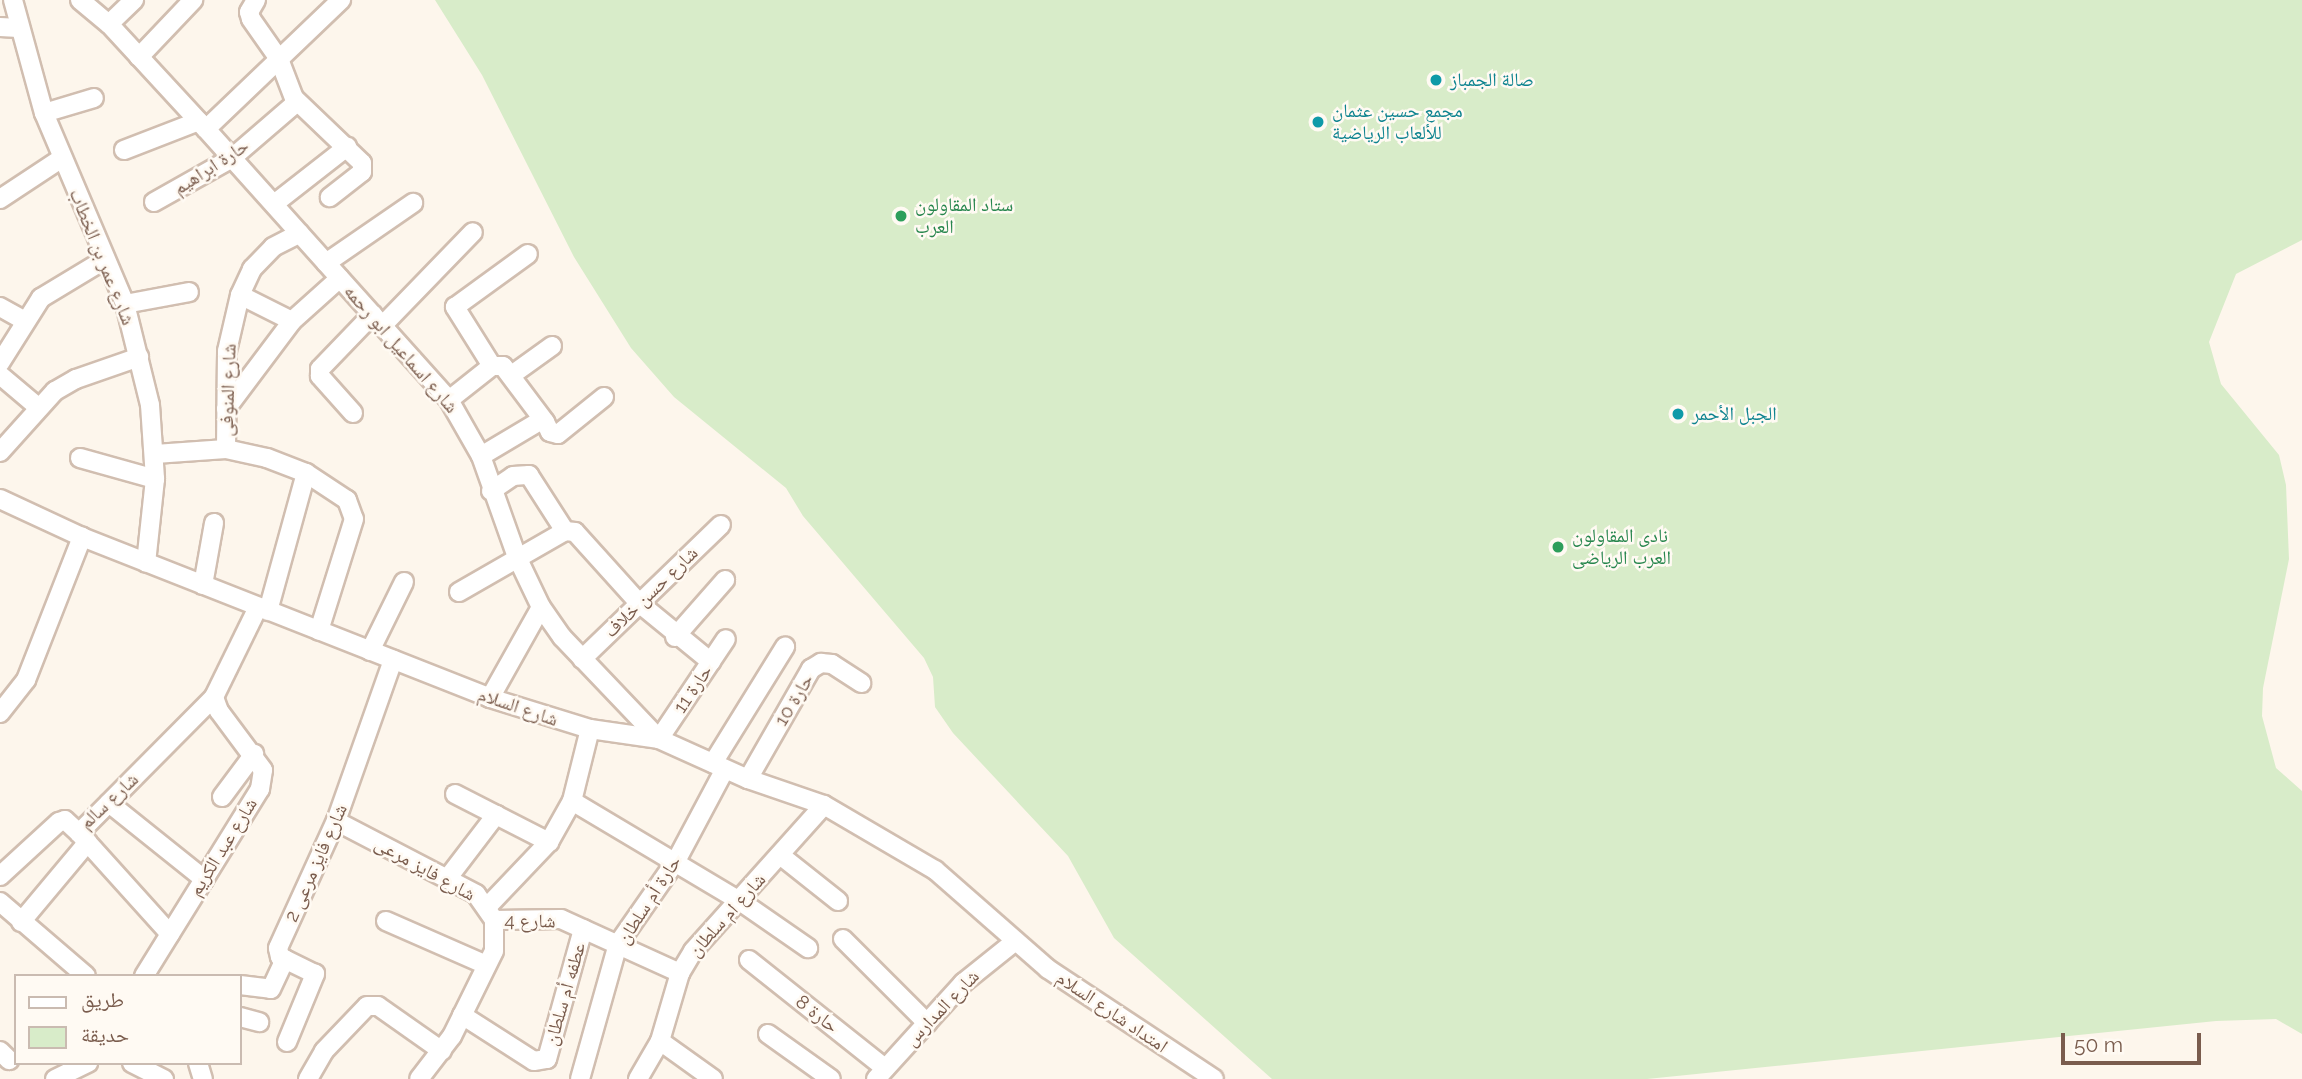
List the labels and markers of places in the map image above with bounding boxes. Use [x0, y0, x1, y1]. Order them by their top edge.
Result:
place label: صالة الجمباز [1450, 69, 1534, 91]
marker: صالة الجمباز [1428, 72, 1444, 88]
place label: مجمع حسين عثمان للألعاب الرياضية [1332, 100, 1463, 144]
marker: مجمع حسين عثمان للألعاب الرياضية [1310, 114, 1326, 130]
place label: ستاد المقاولون العرب [915, 194, 1013, 238]
marker: ستاد المقاولون العرب [893, 208, 909, 224]
place label: الجبل الأحمر [1692, 403, 1777, 425]
marker: الجبل الأحمر [1670, 406, 1686, 422]
place label: نادى المقاولون العرب الرياضى [1572, 525, 1671, 569]
marker: نادى المقاولون العرب الرياضى [1550, 539, 1566, 555]

